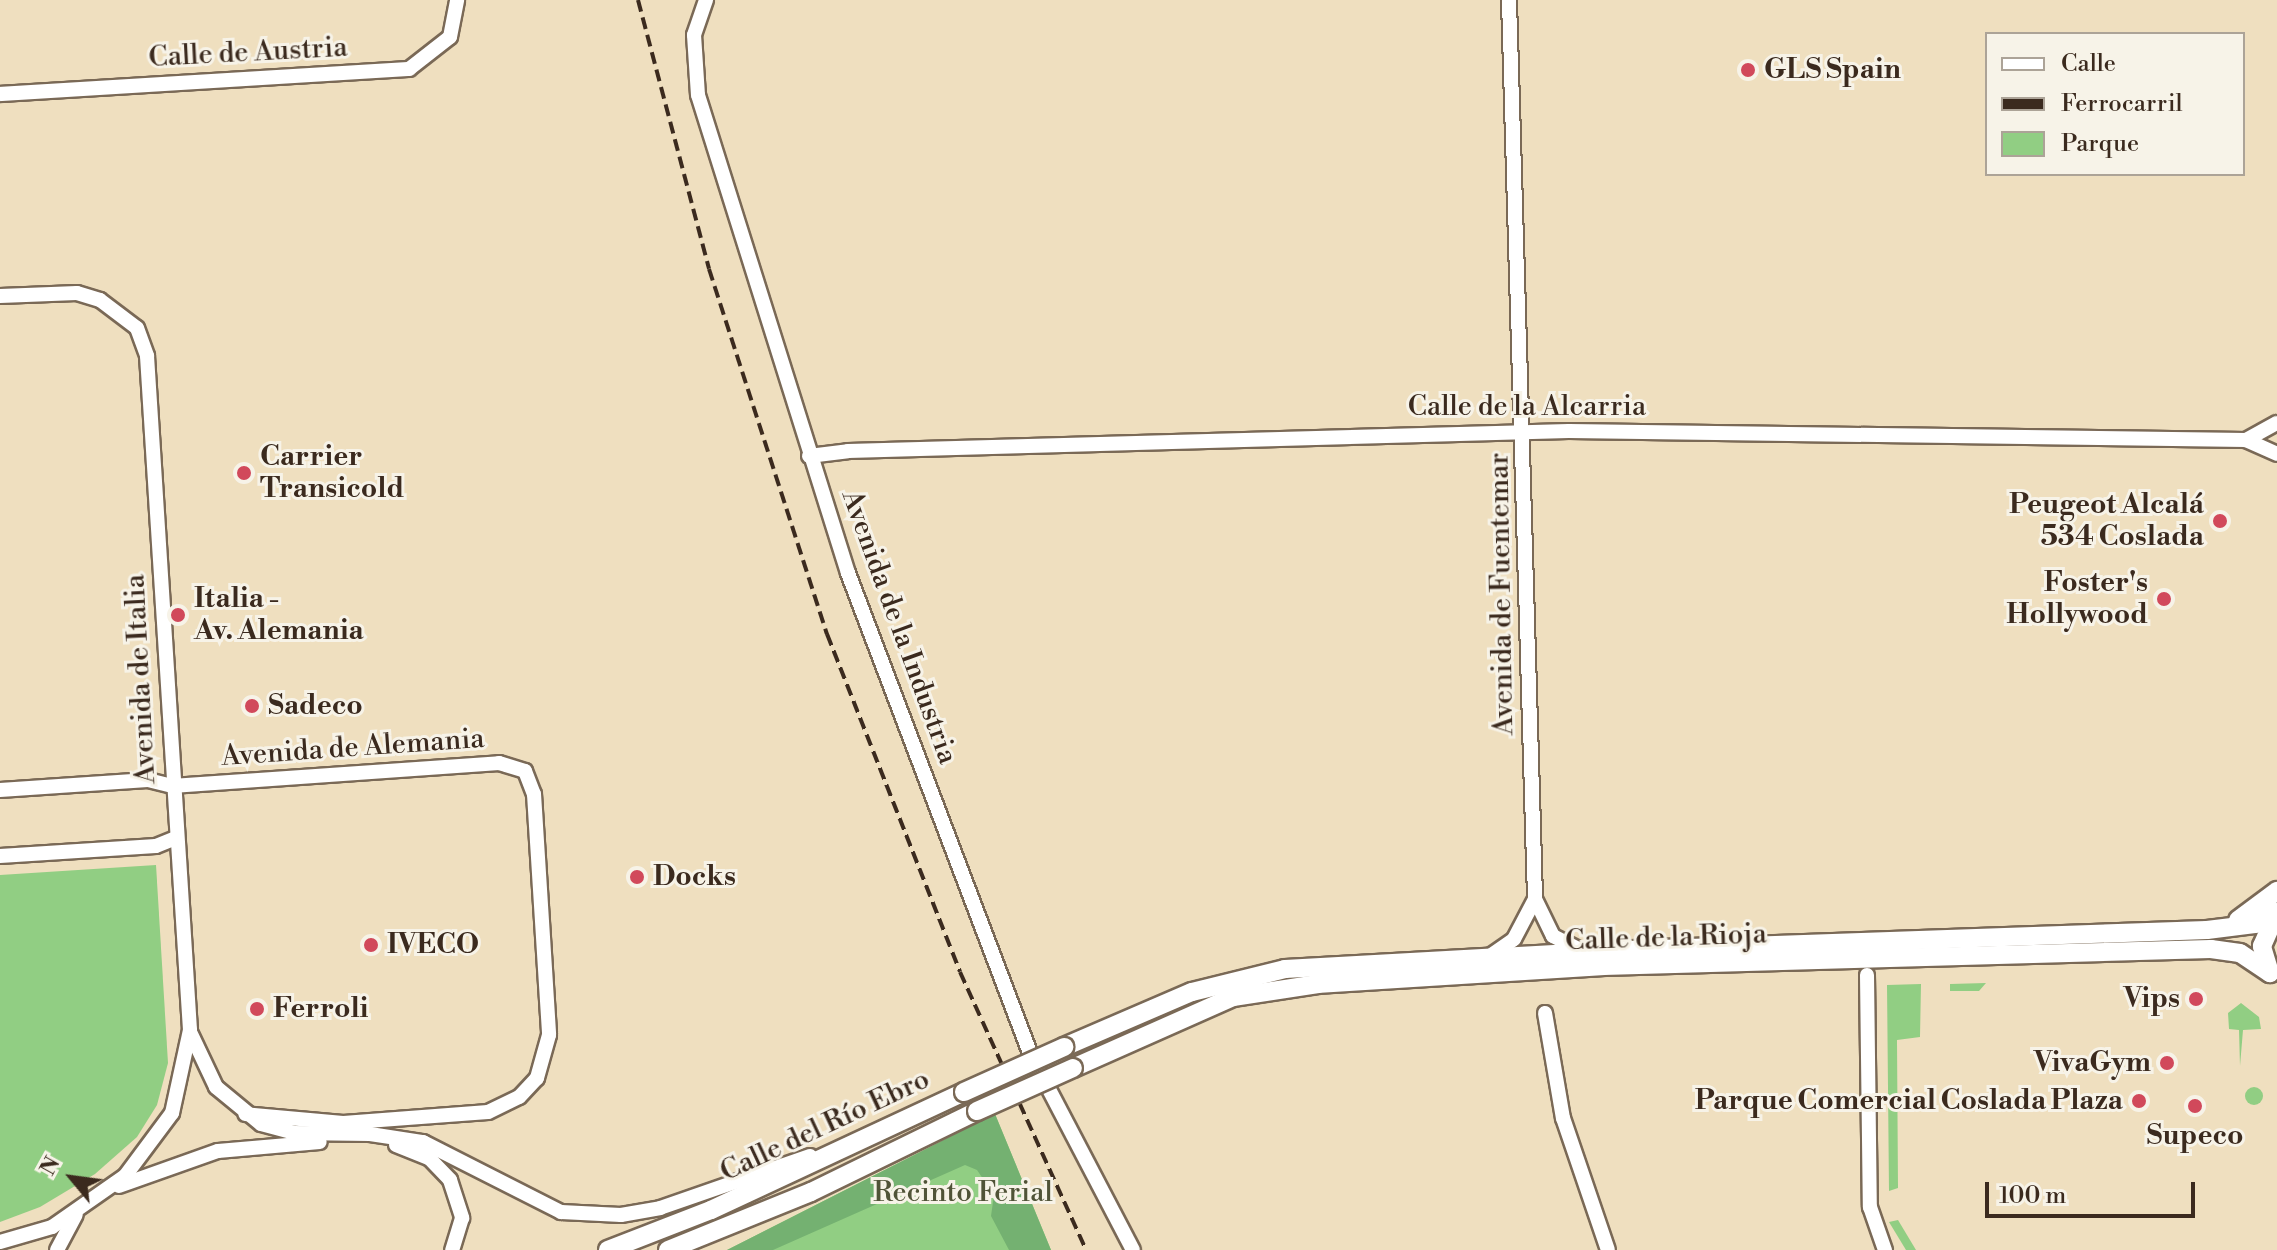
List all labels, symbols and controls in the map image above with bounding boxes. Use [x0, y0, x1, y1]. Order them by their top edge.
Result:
street label: Calle de Austria [148, 31, 348, 75]
legend [1985, 32, 2245, 176]
text: Calle [2061, 49, 2116, 79]
place label: GLS Spain [1764, 53, 1901, 87]
marker: GLS Spain [1739, 61, 1757, 79]
text: Ferrocarril [2061, 89, 2183, 119]
text: Parque [2061, 129, 2139, 159]
street label: Calle de la Alcarria [1408, 390, 1646, 424]
place label: Carrier Transicold [260, 440, 404, 506]
street label: Avenida de Fuentemar [1483, 452, 1521, 736]
marker: Carrier Transicold [235, 464, 253, 482]
street label: Avenida de la Industria [834, 486, 964, 768]
place label: Peugeot Alcalá 534 Coslada [2009, 488, 2204, 554]
marker: Peugeot Alcalá 534 Coslada [2211, 512, 2229, 530]
place label: Foster's Hollywood [2006, 566, 2148, 632]
street label: Avenida de Italia [119, 573, 163, 785]
place label: Italia - Av. Alemania [194, 582, 364, 648]
marker: Foster's Hollywood [2155, 590, 2173, 608]
marker: Italia - Av. Alemania [169, 606, 187, 624]
place label: Sadeco [268, 689, 363, 723]
marker: Sadeco [243, 697, 261, 715]
street label: Avenida de Alemania [220, 722, 486, 774]
place label: Docks [653, 860, 736, 894]
marker: Docks [628, 868, 646, 886]
street label: Calle de la Rioja [1565, 918, 1767, 958]
place label: IVECO [387, 928, 479, 962]
marker: IVECO [362, 936, 380, 954]
place label: Vips [2124, 982, 2180, 1016]
marker: Vips [2187, 990, 2205, 1008]
place label: Ferroli [273, 992, 369, 1026]
marker: Ferroli [248, 1000, 266, 1018]
place label: VivaGym [2034, 1046, 2151, 1080]
marker: VivaGym [2158, 1054, 2176, 1072]
street label: Calle del Río Ebro [715, 1063, 935, 1189]
place label: Parque Comercial Coslada Plaza [1695, 1084, 2123, 1118]
marker: Parque Comercial Coslada Plaza [2130, 1092, 2148, 1110]
marker: Supeco [2186, 1097, 2204, 1115]
place label: Supeco [2147, 1119, 2243, 1153]
north arrow [32, 1138, 112, 1218]
text: N [35, 1152, 67, 1180]
scale bar [1989, 1166, 2199, 1216]
park label: Recinto Ferial [873, 1176, 1053, 1210]
text: 100 m [1999, 1181, 2066, 1211]

